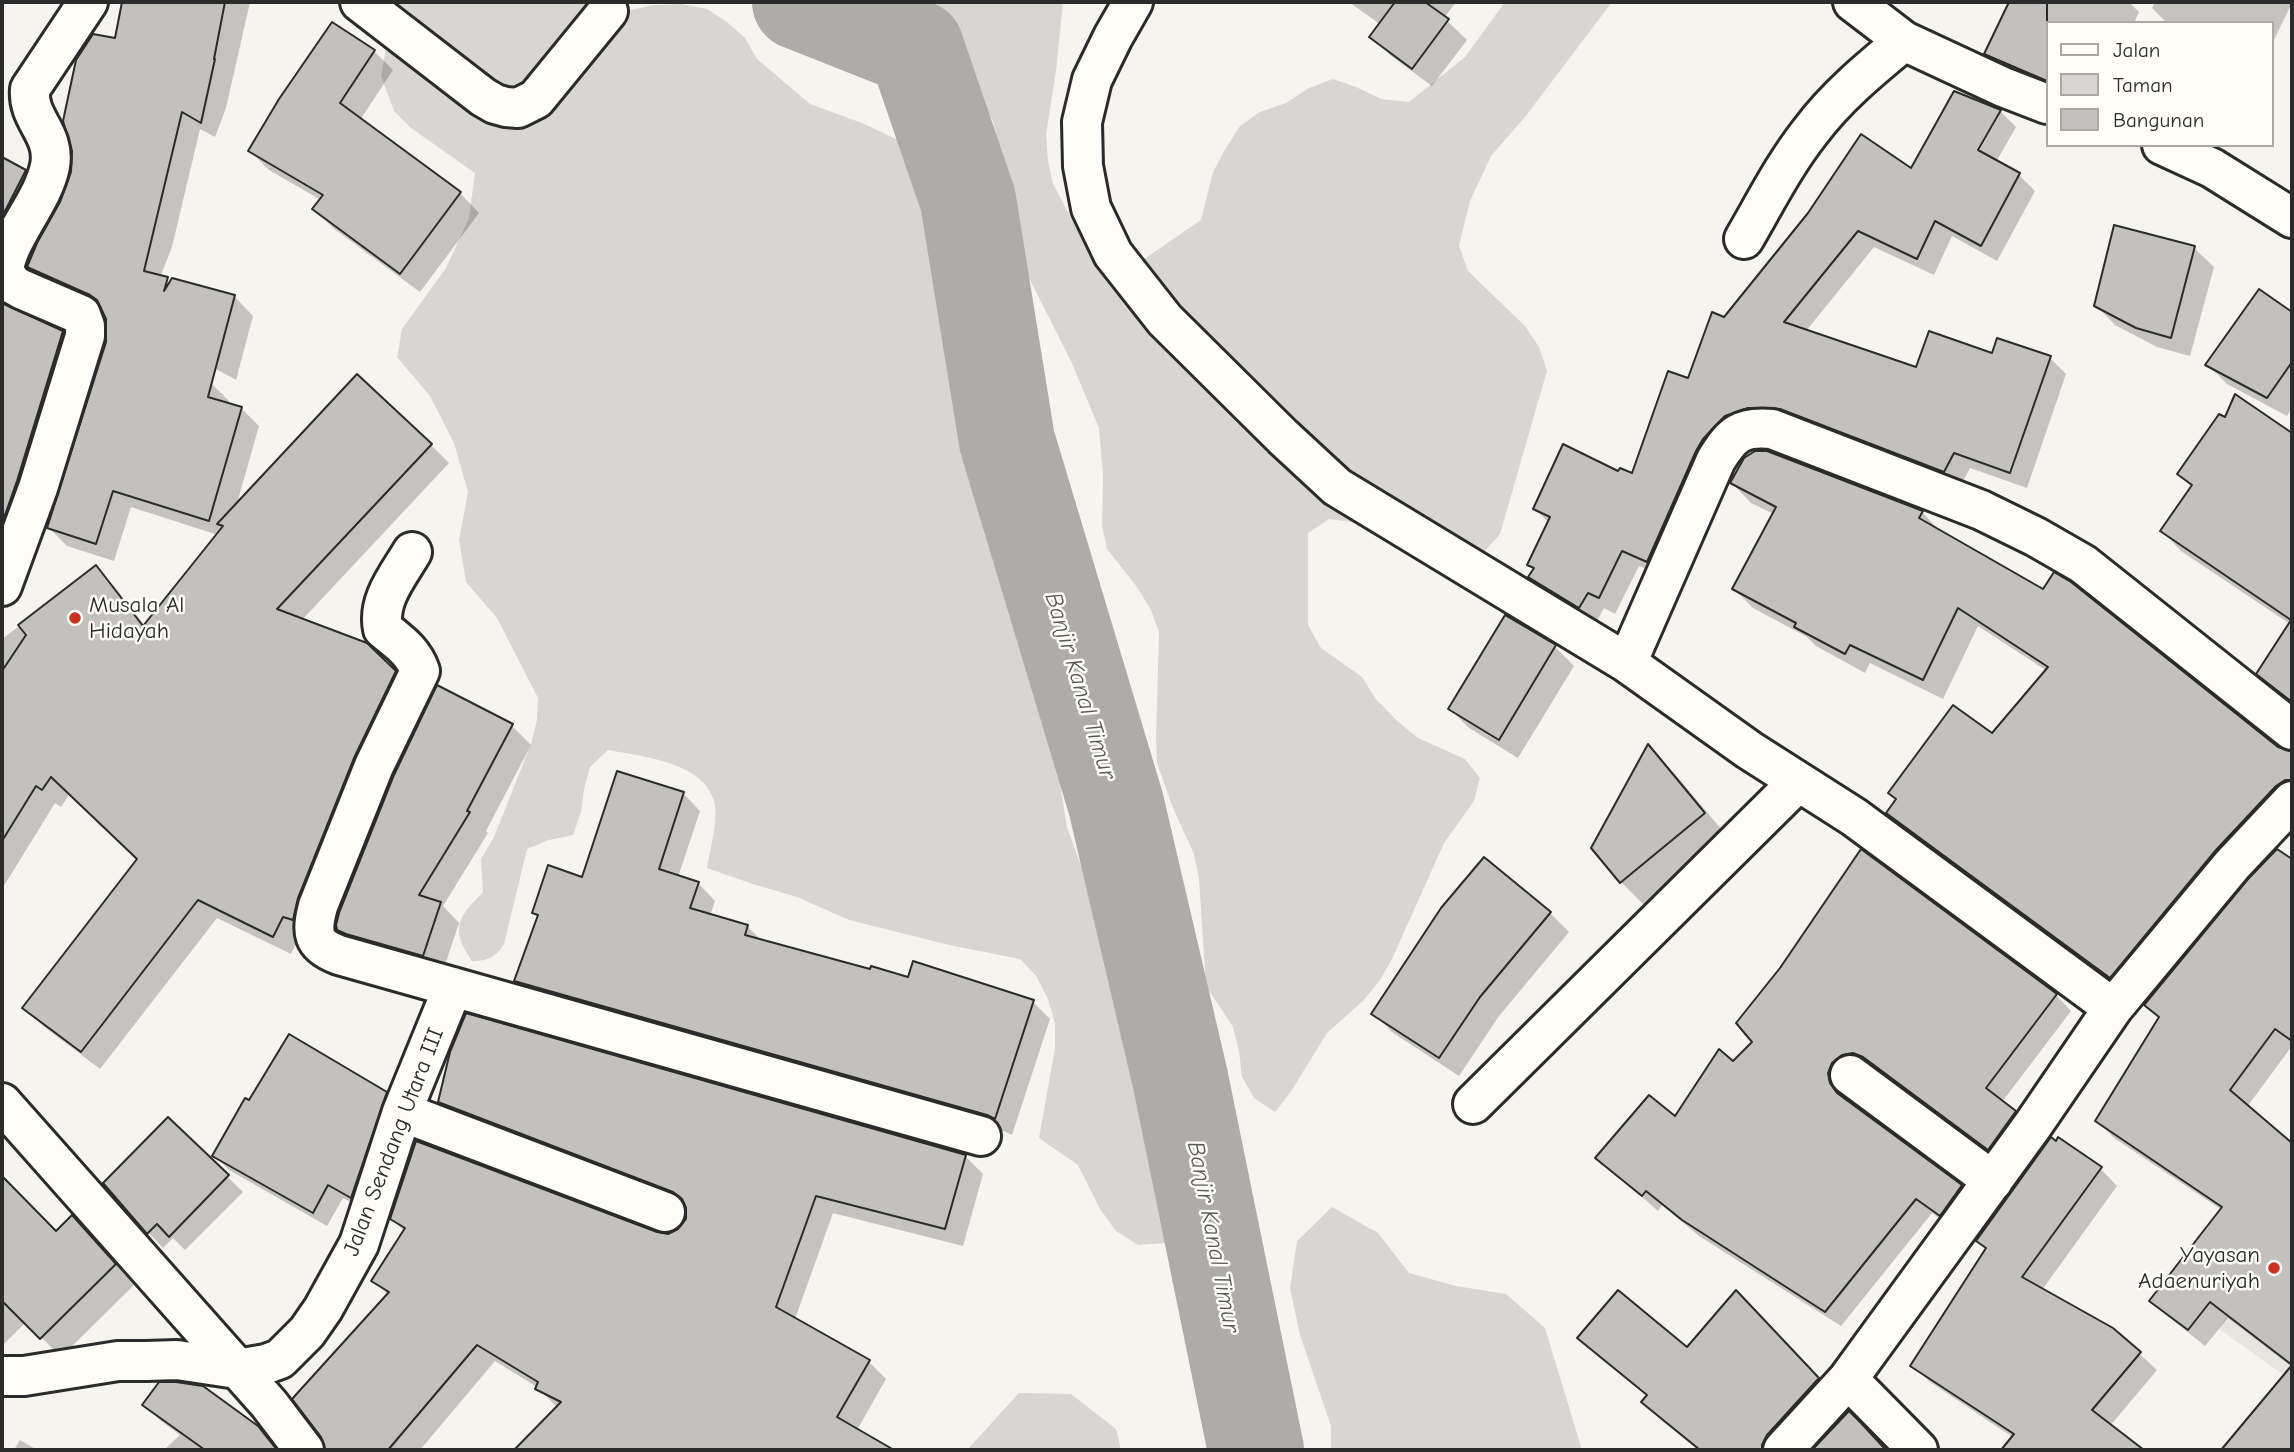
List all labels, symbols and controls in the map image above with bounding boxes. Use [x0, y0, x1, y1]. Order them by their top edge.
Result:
legend [2046, 21, 2273, 147]
text: Jalan [2113, 38, 2160, 62]
text: Taman [2113, 73, 2173, 97]
text: Bangunan [2113, 108, 2204, 132]
water label: Banjir Kanal Timur [1038, 589, 1122, 783]
place label: Musala Al Hidayah [89, 591, 184, 645]
marker: Musala Al Hidayah [67, 610, 83, 626]
street label: Jalan Sendang Utara III [338, 1024, 450, 1260]
water label: Banjir Kanal Timur [1180, 1139, 1246, 1335]
place label: Yayasan Adaenuriyah [2138, 1241, 2260, 1295]
marker: Yayasan Adaenuriyah [2266, 1260, 2282, 1276]

